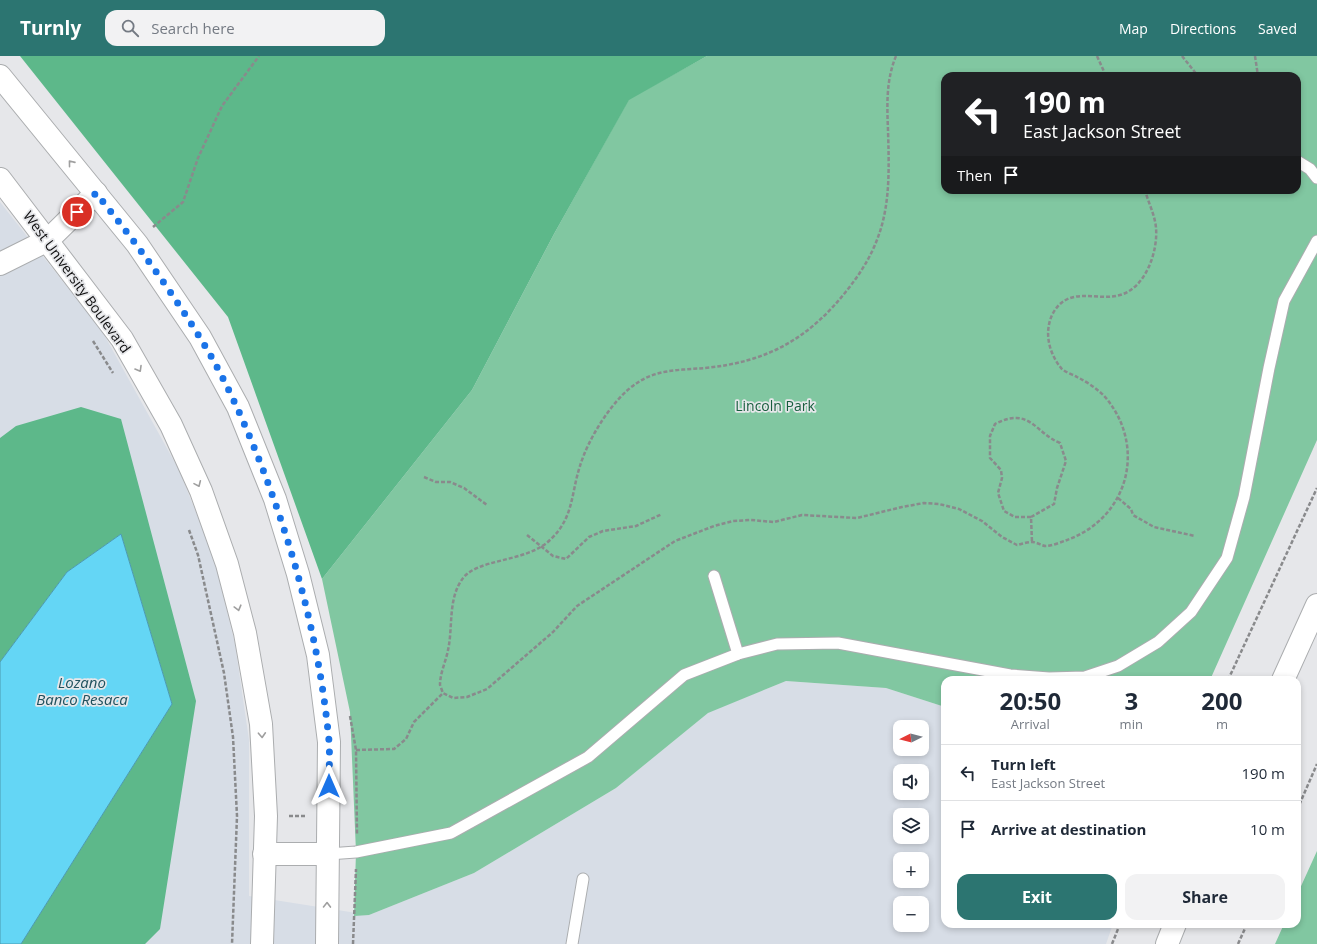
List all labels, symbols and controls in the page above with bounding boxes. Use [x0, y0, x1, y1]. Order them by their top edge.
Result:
search box [105, 10, 385, 46]
text: Turnly [20, 15, 81, 41]
icon: search [119, 17, 141, 39]
text: Search here [151, 18, 235, 38]
text: Map [1119, 19, 1148, 38]
text: Directions [1170, 19, 1236, 38]
text: Saved [1258, 19, 1297, 38]
text: 190 m [1023, 83, 1106, 121]
icon: left [957, 88, 1009, 140]
text: East Jackson Street [1023, 119, 1181, 143]
one-way arrow [69, 160, 76, 167]
icon: arrive [1000, 164, 1022, 186]
text: Then [957, 165, 992, 185]
pin [60, 195, 94, 229]
icon: arrive [66, 201, 88, 223]
street label: West University Boulevard [19, 207, 135, 357]
one-way arrow [134, 364, 141, 372]
park label: Lincoln Park [735, 396, 815, 415]
one-way arrow [193, 480, 201, 488]
one-way arrow [234, 604, 242, 611]
water label: Lozano Banco Resaca [36, 672, 128, 709]
text: 20:50 [999, 684, 1061, 717]
text: 3 [1124, 684, 1138, 717]
text: 200 [1201, 684, 1243, 717]
text: Arrival [1011, 715, 1050, 733]
text: min [1120, 715, 1143, 733]
text: m [1216, 715, 1228, 733]
north arrow [893, 720, 929, 756]
map controls [893, 720, 929, 932]
one-way arrow [257, 732, 266, 738]
text: Turn left [991, 754, 1056, 774]
icon: left [957, 762, 979, 784]
text: 190 m [1241, 763, 1285, 783]
button: sound [893, 764, 929, 800]
position arrow [308, 765, 350, 807]
text: East Jackson Street [991, 774, 1105, 792]
button: layers [893, 808, 929, 844]
icon: arrive [957, 818, 979, 840]
text: Arrive at destination [991, 819, 1146, 839]
text: 10 m [1250, 819, 1285, 839]
button: + [893, 852, 929, 888]
button: Exit [957, 874, 1117, 920]
button: Share [1125, 874, 1285, 920]
button: − [893, 896, 929, 932]
one-way arrow [323, 902, 332, 908]

